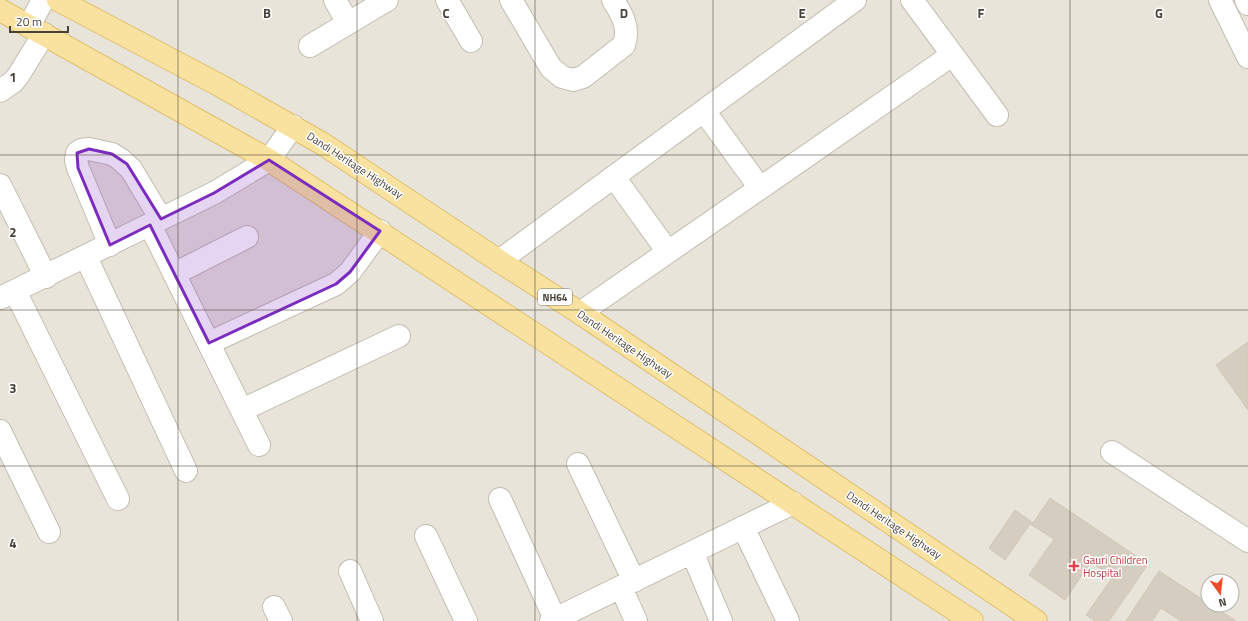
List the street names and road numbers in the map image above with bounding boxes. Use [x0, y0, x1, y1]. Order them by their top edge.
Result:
street label: Dandi Heritage Highway [304, 128, 407, 203]
road number: NH64 [538, 289, 572, 305]
street label: Dandi Heritage Highway [574, 306, 676, 382]
street label: Dandi Heritage Highway [843, 487, 945, 563]

